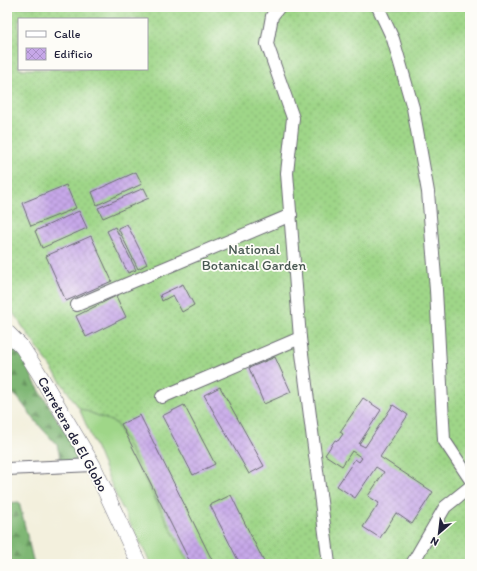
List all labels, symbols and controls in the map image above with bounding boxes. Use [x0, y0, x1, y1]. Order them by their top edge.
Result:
legend [18, 18, 148, 70]
text: Calle [54, 27, 81, 41]
text: Edificio [54, 47, 93, 61]
park label: National Botanical Garden [202, 241, 306, 274]
street label: Carretera de El Globo [34, 374, 111, 495]
north arrow [419, 513, 459, 553]
text: N [428, 534, 441, 549]

